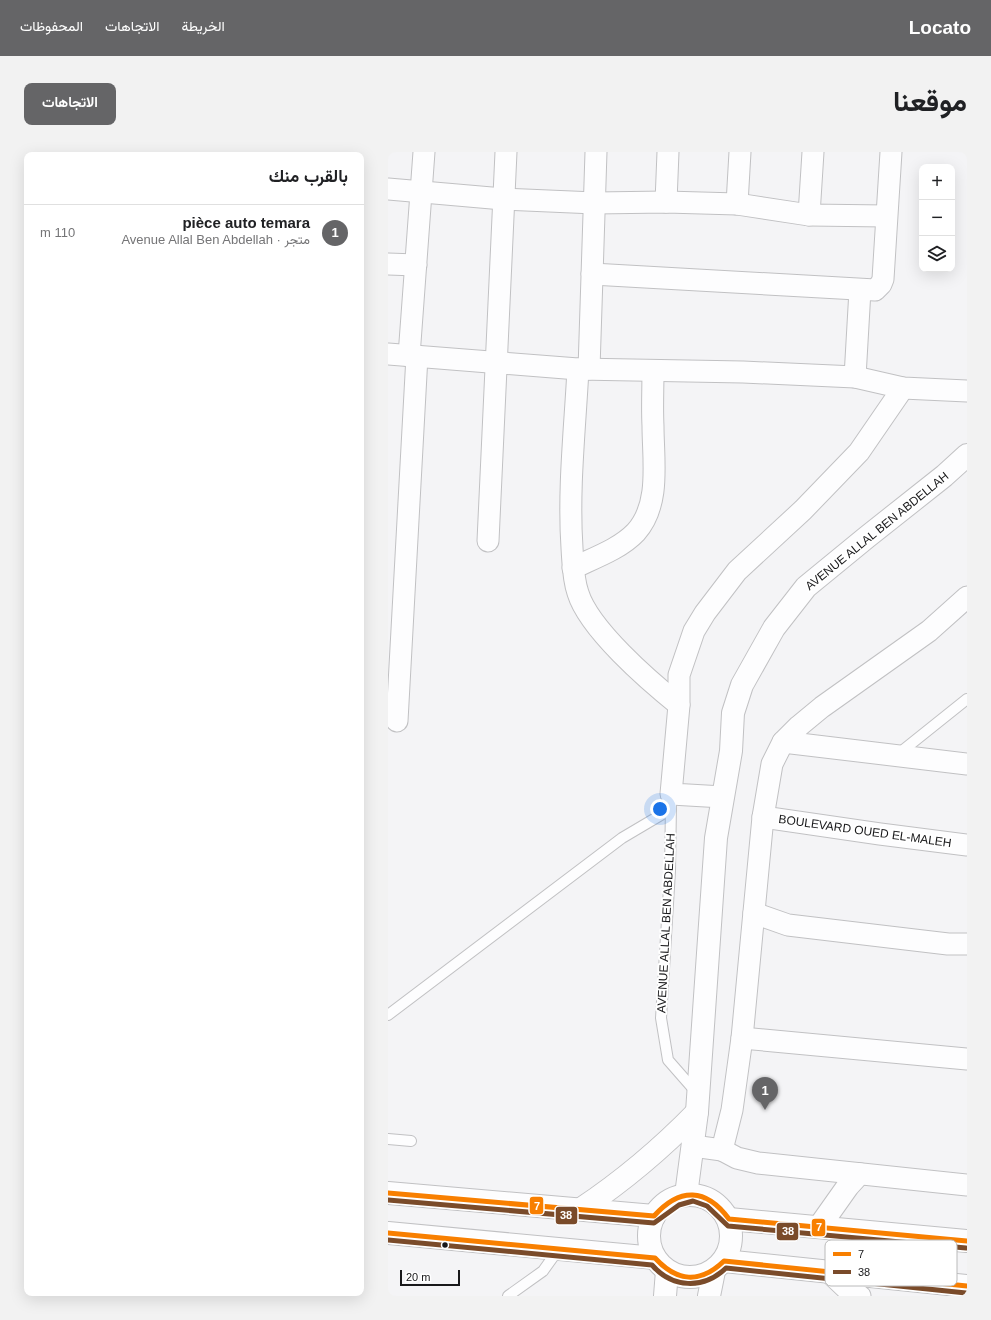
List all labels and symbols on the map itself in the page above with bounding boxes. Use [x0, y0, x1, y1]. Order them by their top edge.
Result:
street label: AVENUE ALLAL BEN ABDELLAH [803, 469, 951, 593]
your location [650, 799, 670, 819]
street label: BOULEVARD OUED EL-MALEH [778, 812, 952, 850]
street label: AVENUE ALLAL BEN ABDELLAH [654, 833, 678, 1013]
pin: 1 [752, 1077, 778, 1110]
line badge: 7 [529, 1196, 544, 1215]
text: 7 [534, 1200, 540, 1212]
line badge: 38 [555, 1206, 578, 1225]
text: 38 [560, 1209, 572, 1221]
line badge: 7 [811, 1218, 826, 1237]
text: 7 [816, 1221, 822, 1233]
line badge: 38 [776, 1222, 799, 1241]
text: 38 [782, 1225, 794, 1237]
unlabelled marker [440, 1240, 450, 1250]
legend [825, 1240, 957, 1286]
text: 7 [858, 1248, 864, 1260]
text: 38 [858, 1266, 870, 1278]
scale bar [400, 1268, 460, 1287]

